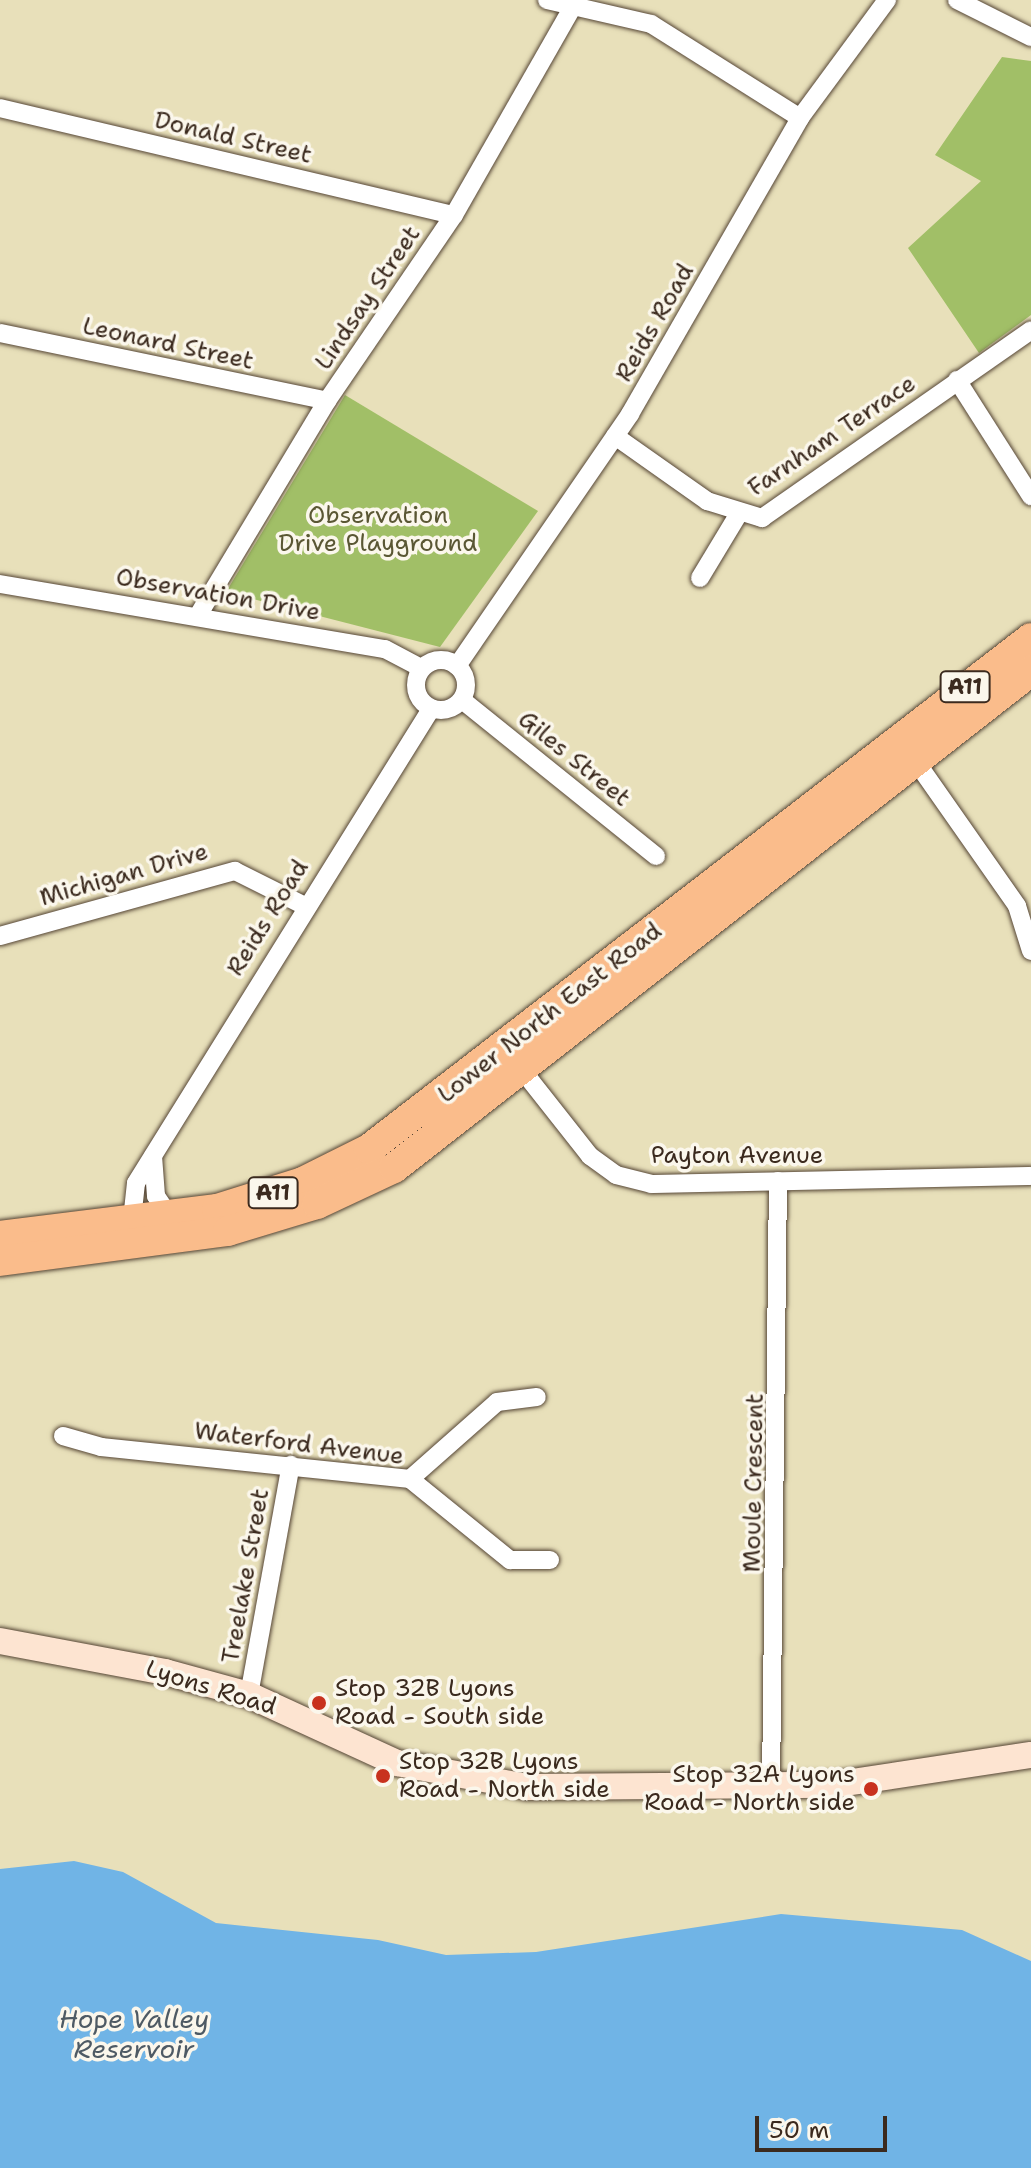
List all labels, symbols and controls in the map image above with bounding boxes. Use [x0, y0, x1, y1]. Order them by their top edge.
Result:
street label: Donald Street [152, 106, 314, 170]
street label: Lindsay Street [309, 221, 427, 375]
street label: Reids Road [610, 259, 700, 387]
street label: Leonard Street [80, 312, 256, 376]
street label: Farnham Terrace [743, 369, 921, 503]
park label: Observation Drive Playground [279, 502, 477, 558]
street label: Observation Drive [114, 563, 322, 627]
road number: A11 [939, 669, 991, 705]
street label: Giles Street [512, 705, 636, 813]
street label: Michigan Drive [37, 837, 211, 913]
street label: Reids Road [221, 855, 315, 981]
street label: Lower North East Road [432, 917, 668, 1109]
street label: Payton Avenue [651, 1142, 823, 1170]
road number: A11 [247, 1175, 299, 1211]
street label: Moule Crescent [738, 1393, 770, 1573]
street label: Waterford Avenue [193, 1417, 405, 1471]
street label: Treelake Street [216, 1486, 276, 1666]
street label: Lyons Road [142, 1654, 280, 1722]
place label: Stop 32B Lyons Road - South side [335, 1675, 544, 1731]
marker: Stop 32B Lyons Road - South side [310, 1694, 328, 1712]
place label: Stop 32B Lyons Road - North side [399, 1748, 610, 1804]
place label: Stop 32A Lyons Road - North side [644, 1761, 855, 1817]
marker: Stop 32B Lyons Road - North side [374, 1767, 392, 1785]
marker: Stop 32A Lyons Road - North side [862, 1780, 880, 1798]
water label: Hope Valley Reservoir [59, 2003, 209, 2064]
scale bar [759, 2100, 891, 2150]
text: 50 m [769, 2114, 829, 2146]

